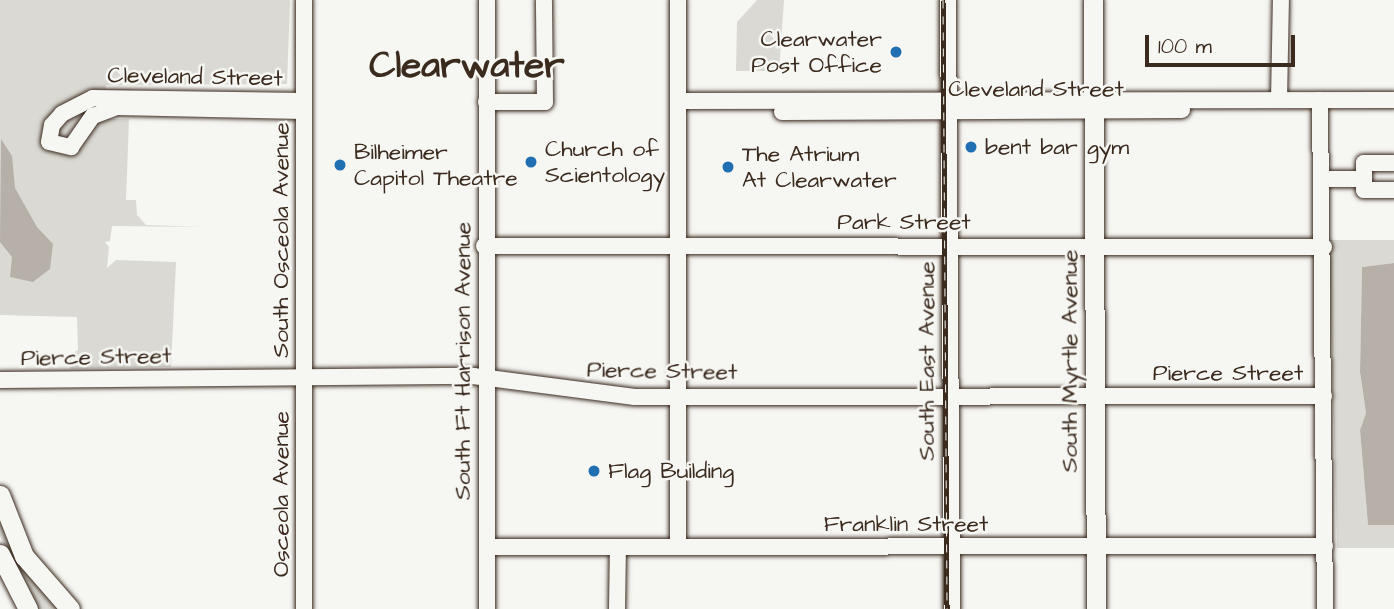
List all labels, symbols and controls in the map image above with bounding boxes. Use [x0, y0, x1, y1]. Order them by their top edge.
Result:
scale bar [1149, 21, 1300, 65]
place label: Clearwater Post Office [751, 25, 882, 79]
text: 100 m [1158, 32, 1212, 61]
marker: Clearwater Post Office [888, 44, 904, 60]
district label: Clearwater [369, 45, 565, 89]
street label: Cleveland Street [107, 62, 283, 92]
street label: Cleveland Street [948, 75, 1124, 103]
street label: South Osceola Avenue [267, 122, 295, 358]
place label: bent bar gym [985, 133, 1129, 161]
place label: Church of Scientology [545, 135, 665, 189]
place label: Bilheimer Capitol Theatre [354, 138, 518, 192]
marker: bent bar gym [963, 139, 979, 155]
place label: The Atrium At Clearwater [742, 140, 897, 194]
marker: Church of Scientology [523, 154, 539, 170]
marker: Bilheimer Capitol Theatre [332, 157, 348, 173]
marker: The Atrium At Clearwater [720, 159, 736, 175]
street label: Park Street [837, 208, 971, 236]
street label: South Ft Harrison Avenue [449, 222, 477, 500]
street label: South Myrtle Avenue [1056, 250, 1084, 472]
street label: South East Avenue [913, 261, 941, 461]
street label: Pierce Street [21, 342, 171, 372]
street label: Pierce Street [587, 356, 737, 386]
street label: Pierce Street [1153, 359, 1303, 387]
street label: Osceola Avenue [267, 411, 295, 577]
place label: Flag Building [608, 457, 734, 485]
marker: Flag Building [586, 463, 602, 479]
street label: Franklin Street [824, 510, 988, 538]

